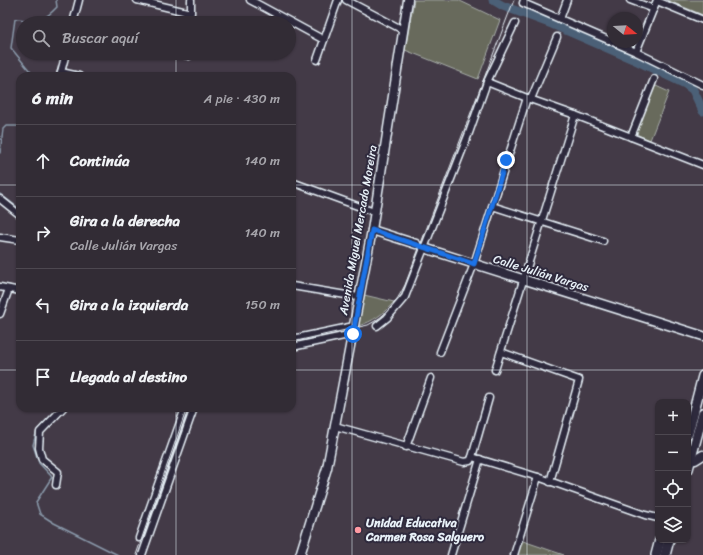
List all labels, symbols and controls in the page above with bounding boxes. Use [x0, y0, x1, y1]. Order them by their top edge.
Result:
north arrow [607, 12, 643, 48]
search box [16, 16, 296, 60]
text: Buscar aquí [62, 25, 139, 51]
icon: search [30, 27, 52, 49]
text: 6 min [32, 83, 73, 113]
text: A pie · 430 m [204, 87, 280, 110]
street label: Avenida Miguel Mercado Moreira [332, 143, 384, 318]
text: Continúa [70, 148, 129, 174]
text: 140 m [245, 149, 280, 172]
icon: ahead [32, 150, 54, 172]
route end [497, 151, 515, 169]
text: Gira a la derecha [70, 208, 180, 234]
text: 140 m [245, 221, 280, 244]
icon: right [32, 222, 54, 244]
text: Calle Julián Vargas [70, 234, 177, 257]
street label: Calle Julián Vargas [490, 248, 592, 298]
text: Gira a la izquierda [70, 292, 188, 318]
text: 150 m [245, 293, 280, 316]
icon: left [32, 294, 54, 316]
route start [344, 325, 362, 343]
text: Llegada al destino [70, 364, 187, 390]
icon: arrive [32, 366, 54, 388]
map controls [655, 399, 691, 543]
button: + [655, 399, 691, 435]
button: − [655, 435, 691, 471]
button: locate [655, 471, 691, 507]
button: layers [655, 507, 691, 543]
place label: Unidad Educativa Carmen Rosa Salguero [365, 512, 485, 548]
marker: Unidad Educativa Carmen Rosa Salguero [353, 525, 363, 535]

